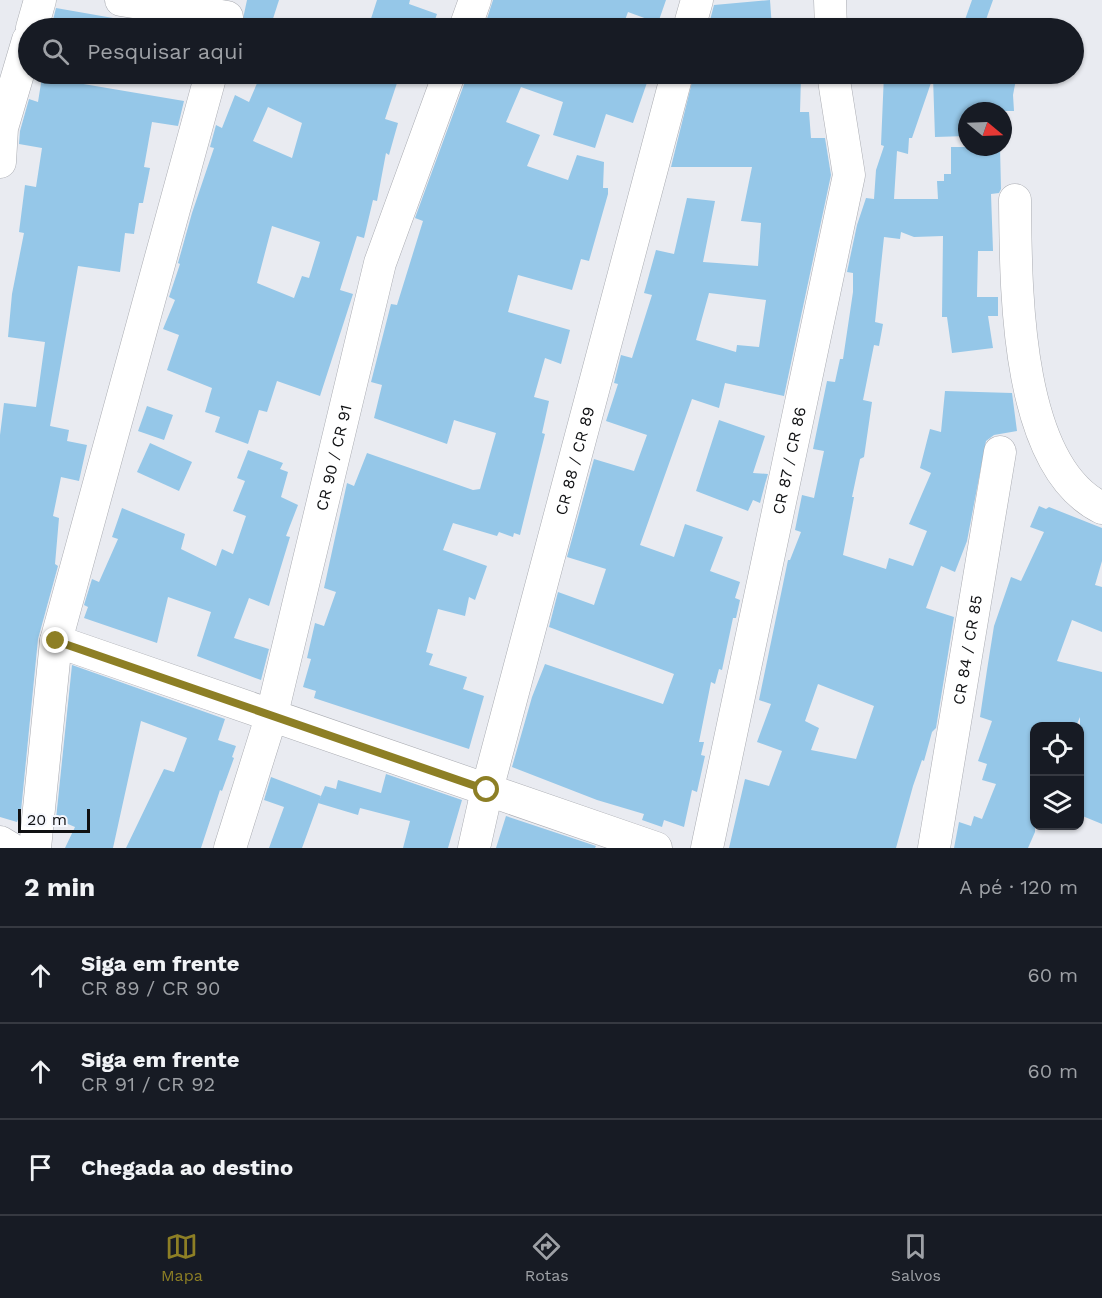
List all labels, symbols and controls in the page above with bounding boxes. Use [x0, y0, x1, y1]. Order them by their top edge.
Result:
search box [18, 18, 1084, 84]
icon: search [39, 35, 72, 68]
text: Pesquisar aqui [87, 39, 243, 64]
north arrow [958, 102, 1012, 156]
street label: CR 90 / CR 91 [312, 403, 355, 512]
street label: CR 88 / CR 89 [551, 404, 598, 517]
street label: CR 87 / CR 86 [768, 405, 809, 516]
street label: CR 84 / CR 85 [949, 593, 986, 706]
route end [42, 627, 68, 653]
map controls [1030, 722, 1084, 830]
button: locate [1030, 722, 1084, 776]
route start [473, 776, 499, 802]
button: layers [1030, 776, 1084, 830]
scale bar [18, 806, 90, 834]
text: 20 m [27, 810, 67, 829]
text: 2 min [24, 872, 95, 902]
text: A pé · 120 m [959, 875, 1078, 899]
text: Siga em frente [81, 951, 239, 976]
icon: ahead [24, 959, 57, 992]
text: 60 m [1028, 963, 1078, 987]
text: CR 89 / CR 90 [81, 976, 221, 1000]
text: Siga em frente [81, 1047, 239, 1072]
icon: ahead [24, 1055, 57, 1088]
text: 60 m [1028, 1059, 1078, 1083]
text: CR 91 / CR 92 [81, 1072, 215, 1096]
icon: arrive [24, 1151, 57, 1184]
text: Chegada ao destino [81, 1155, 293, 1180]
tab: Mapa [161, 1230, 203, 1285]
tab: Rotas [525, 1230, 569, 1285]
tab: Salvos [891, 1230, 941, 1285]

